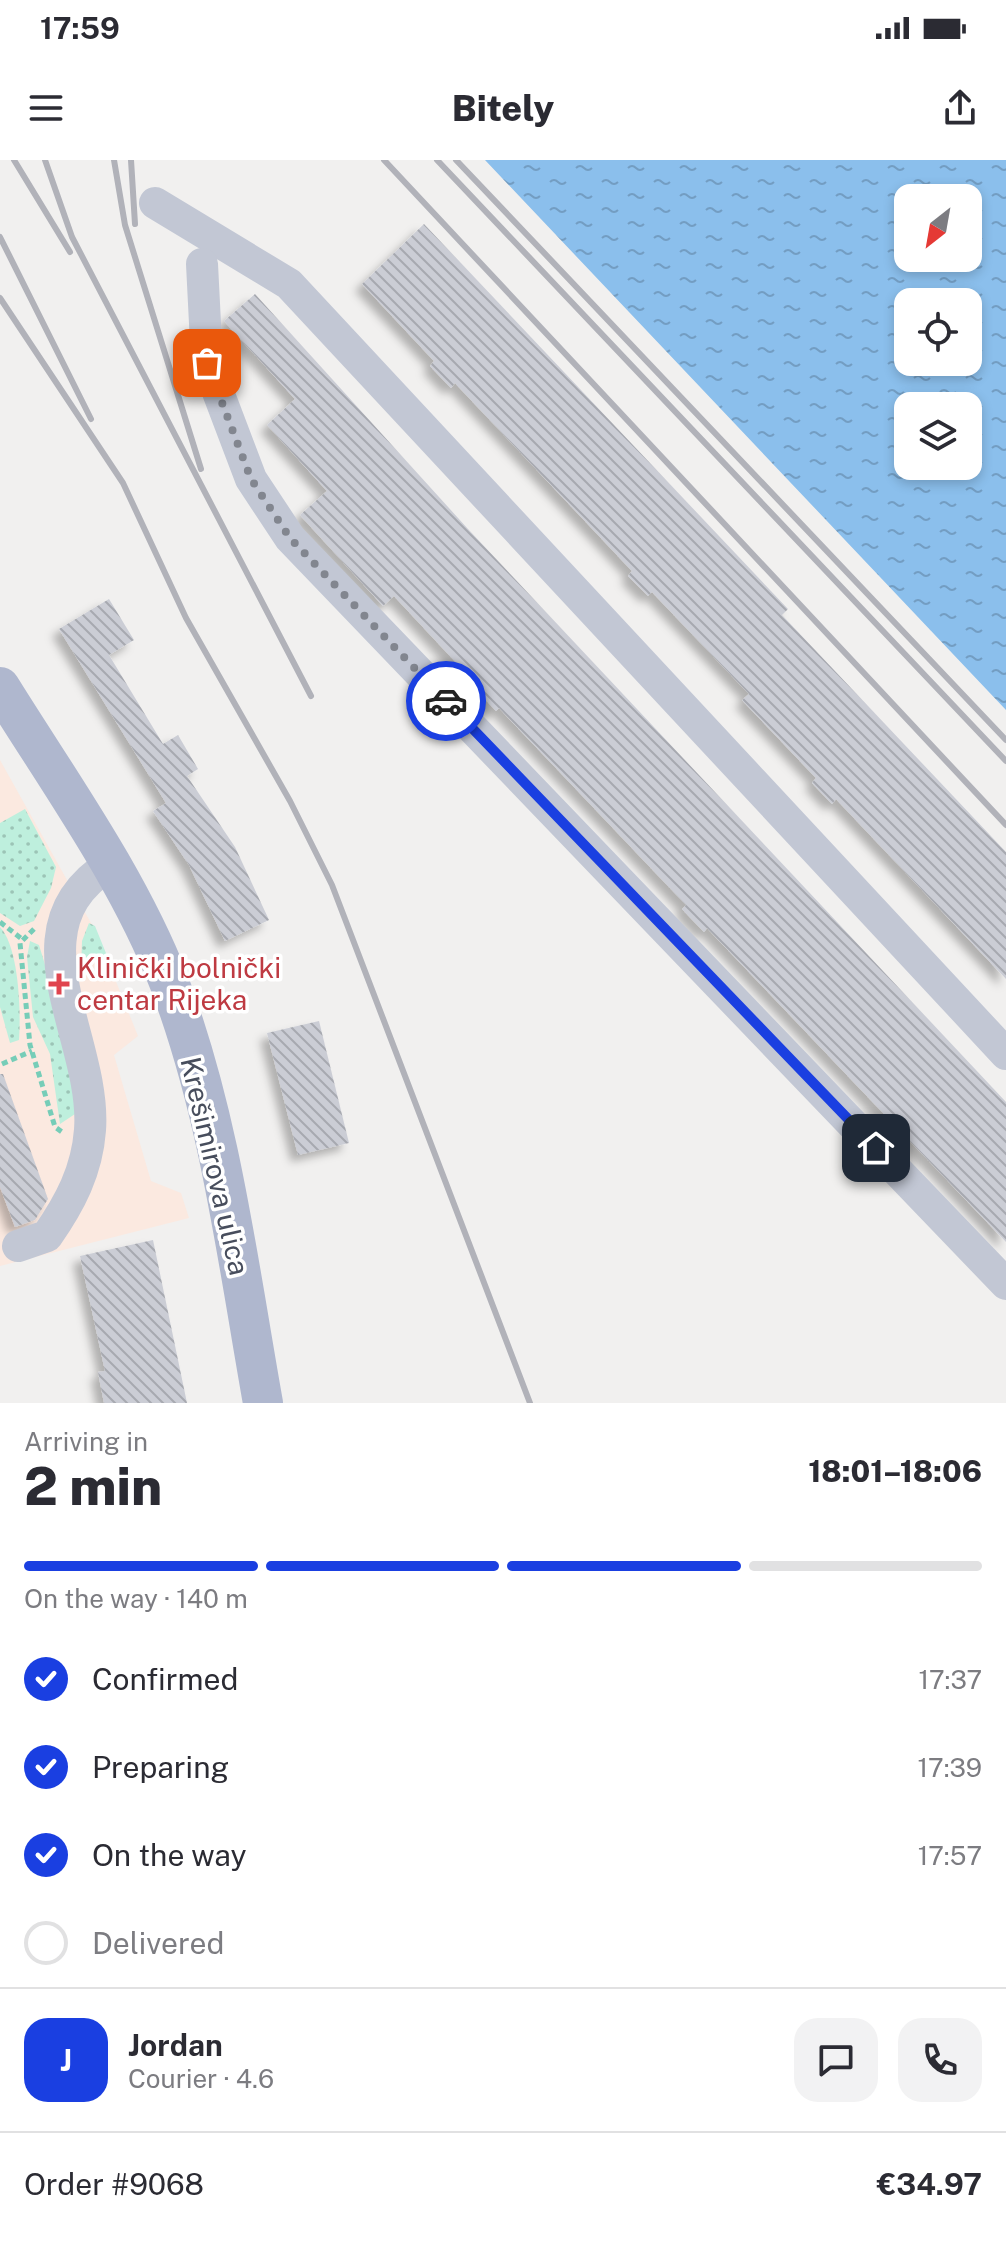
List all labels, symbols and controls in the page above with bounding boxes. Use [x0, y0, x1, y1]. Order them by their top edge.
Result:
text: 17:59 [40, 10, 120, 46]
icon: menu [24, 86, 68, 130]
icon: share [938, 86, 982, 130]
text: Bitely [452, 87, 554, 129]
north arrow [894, 184, 982, 272]
map controls [894, 184, 982, 480]
button: locate [894, 288, 982, 376]
pin [173, 329, 241, 397]
icon: bag [185, 341, 229, 385]
button: layers [894, 392, 982, 480]
courier [406, 661, 486, 741]
icon: car [424, 679, 468, 723]
place label: Klinički bolnički centar Rijeka [77, 951, 281, 1016]
marker: Klinički bolnički centar Rijeka [48, 973, 70, 995]
street label: Krešimirova ulica [174, 1054, 257, 1278]
pin [842, 1114, 910, 1182]
icon: home [854, 1126, 898, 1170]
text: Arriving in [24, 1426, 148, 1457]
text: 18:01–18:06 [808, 1453, 982, 1489]
text: 2 min [24, 1456, 162, 1517]
text: On the way · 140 m [24, 1583, 248, 1614]
icon: check [24, 1657, 68, 1701]
text: Confirmed [92, 1661, 238, 1697]
text: 17:37 [918, 1664, 982, 1695]
icon: check [24, 1745, 68, 1789]
text: Preparing [92, 1749, 229, 1785]
text: 17:39 [917, 1752, 982, 1783]
icon: check [24, 1833, 68, 1877]
text: On the way [92, 1837, 246, 1873]
text: 17:57 [918, 1840, 982, 1871]
text: Delivered [92, 1925, 224, 1961]
button: chat [794, 2018, 878, 2102]
button: phone [898, 2018, 982, 2102]
text: Jordan [128, 2027, 223, 2063]
text: J [60, 2042, 72, 2078]
text: Courier · 4.6 [128, 2063, 274, 2094]
text: Order #9068 [24, 2166, 204, 2202]
text: €34.97 [877, 2166, 982, 2202]

